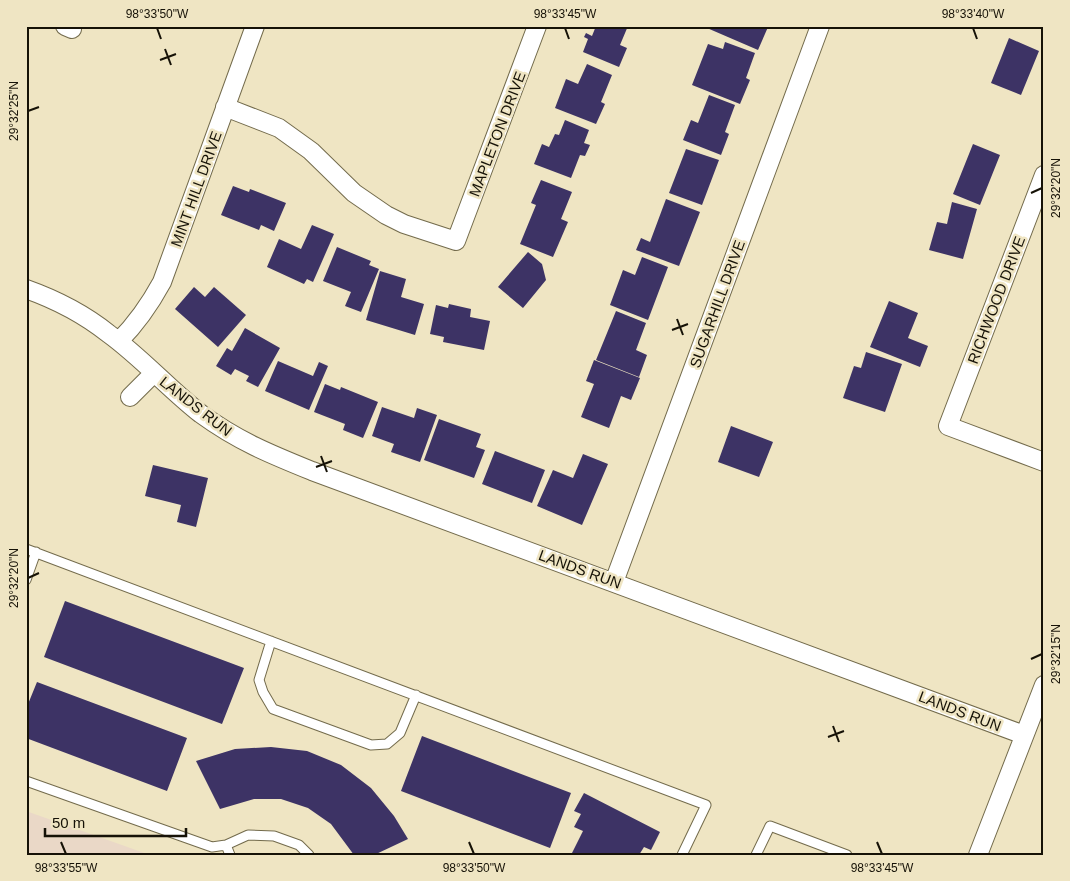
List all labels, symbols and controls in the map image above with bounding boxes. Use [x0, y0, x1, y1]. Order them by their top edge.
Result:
text: 98°33'50"W [126, 7, 189, 21]
text: 98°33'45"W [534, 7, 597, 21]
text: 98°33'40"W [942, 7, 1005, 21]
street label: MAPLETON DRIVE [465, 69, 529, 199]
text: 29°32'25"N [7, 81, 21, 141]
street label: MINT HILL DRIVE [167, 129, 225, 249]
text: 29°32'20"N [1049, 158, 1063, 218]
street label: RICHWOOD DRIVE [964, 234, 1028, 366]
street label: SUGARHILL DRIVE [686, 238, 748, 370]
street label: LANDS RUN [157, 373, 235, 439]
street label: LANDS RUN [536, 546, 624, 592]
text: 29°32'20"N [7, 548, 21, 608]
text: 29°32'15"N [1049, 624, 1063, 684]
street label: LANDS RUN [916, 688, 1004, 734]
scale bar [45, 806, 186, 838]
text: 50 m [52, 814, 85, 831]
text: 98°33'55"W [35, 861, 98, 875]
text: 98°33'50"W [443, 861, 506, 875]
text: 98°33'45"W [851, 861, 914, 875]

